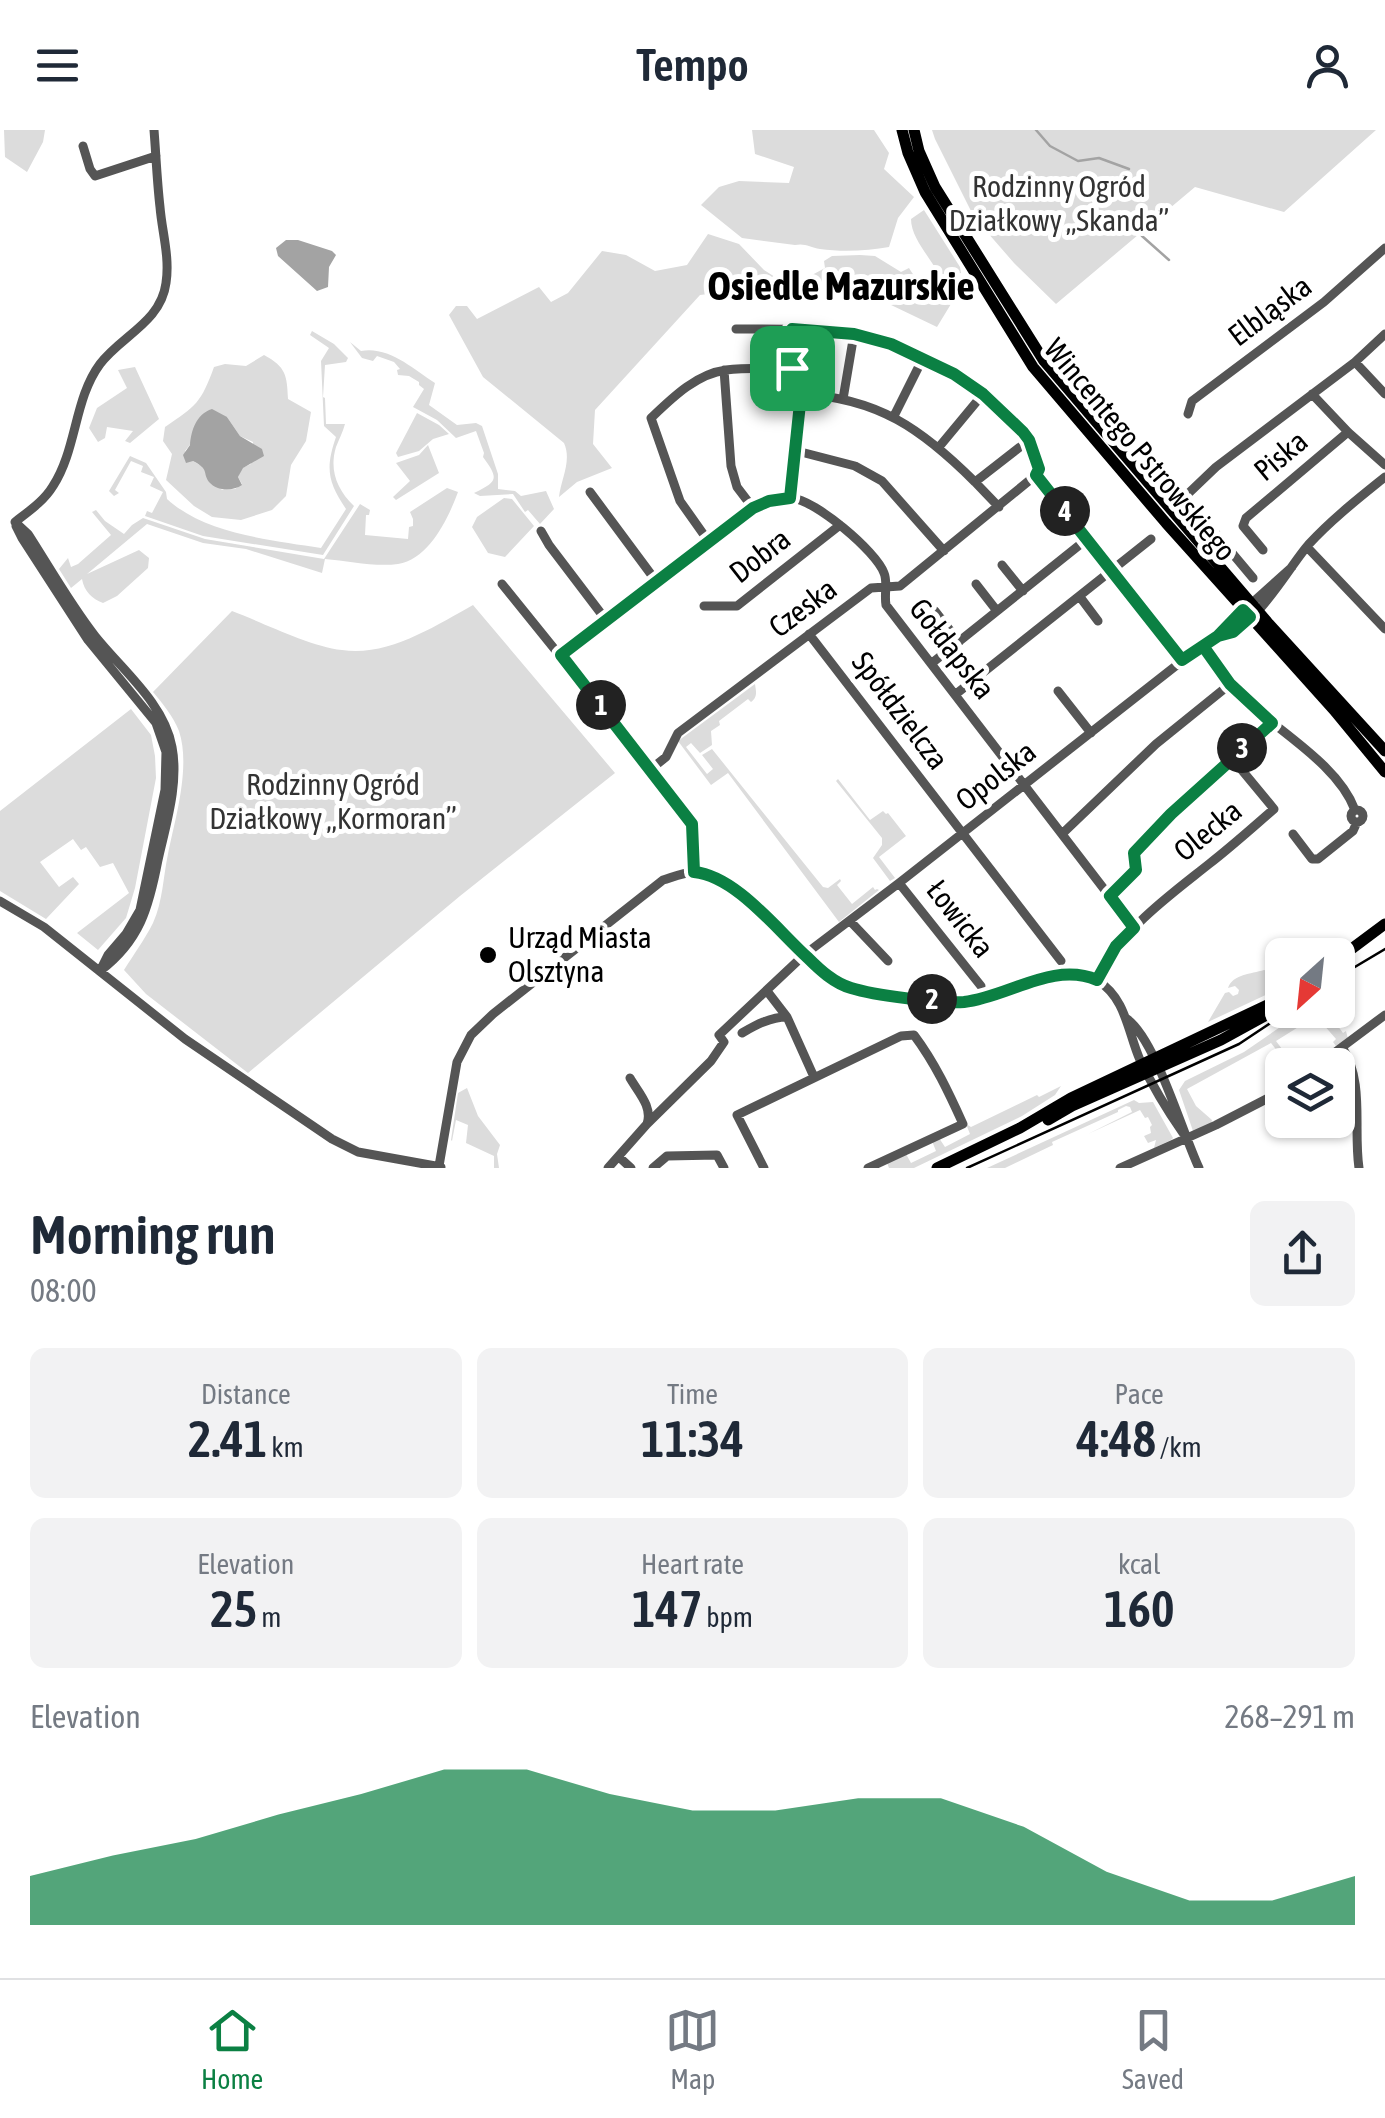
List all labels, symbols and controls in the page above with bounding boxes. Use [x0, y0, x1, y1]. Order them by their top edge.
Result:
icon: menu [30, 38, 85, 93]
icon: person [1300, 38, 1355, 93]
text: Tempo [636, 39, 749, 91]
park label: Rodzinny Ogród Działkowy „Skanda” [949, 169, 1169, 237]
district label: Osiedle Mazurskie [707, 263, 975, 308]
street label: Elbląska [1221, 268, 1317, 352]
pin [750, 326, 835, 411]
street label: Wincentego Pstrowskiego [1038, 331, 1244, 567]
icon: arrive [765, 341, 820, 396]
street label: Piska [1247, 423, 1314, 487]
pin: 4 [1040, 486, 1090, 536]
text: 4 [1058, 495, 1072, 527]
street label: Dobra [722, 521, 796, 589]
street label: Czeska [762, 571, 843, 643]
street label: Gołdapska [903, 592, 1002, 705]
street label: Spółdzielcza [846, 645, 956, 776]
pin: 1 [576, 680, 626, 730]
text: 1 [594, 689, 608, 721]
pin: 3 [1217, 723, 1267, 773]
text: 3 [1235, 732, 1249, 764]
street label: Opolska [949, 734, 1042, 817]
park label: Rodzinny Ogród Działkowy „Kormoran” [209, 767, 457, 835]
street label: Olecka [1167, 793, 1248, 868]
street label: Łowicka [920, 873, 1001, 964]
place label: Urząd Miasta Olsztyna [508, 920, 652, 988]
north arrow [1265, 938, 1355, 1028]
map controls [1265, 938, 1355, 1138]
marker: Urząd Miasta Olsztyna [477, 944, 499, 966]
pin: 2 [907, 974, 957, 1024]
text: 2 [925, 983, 939, 1015]
button: layers [1265, 1048, 1355, 1138]
button: share [1250, 1201, 1355, 1306]
text: Morning run [30, 1203, 276, 1266]
text: 08:00 [30, 1272, 97, 1309]
text: Distance [201, 1378, 291, 1410]
text: Time [667, 1378, 718, 1410]
text: Pace [1115, 1378, 1164, 1410]
text: 2.41 [188, 1410, 267, 1468]
text: 11:34 [641, 1410, 744, 1468]
text: 4:48 [1077, 1410, 1156, 1468]
text: km [267, 1431, 304, 1463]
text: /km [1156, 1431, 1202, 1463]
text: Elevation [197, 1548, 294, 1580]
text: Heart rate [641, 1548, 744, 1580]
text: kcal [1118, 1548, 1160, 1580]
text: 25 [210, 1580, 257, 1638]
text: 147 [632, 1580, 702, 1638]
text: 160 [1104, 1580, 1174, 1638]
text: m [257, 1601, 281, 1633]
text: bpm [702, 1601, 753, 1633]
text: Elevation [30, 1698, 141, 1735]
text: 268–291 m [1225, 1698, 1355, 1735]
tab: Home [201, 2003, 263, 2095]
tab: Map [665, 2003, 720, 2095]
tab: Saved [1122, 2003, 1184, 2095]

